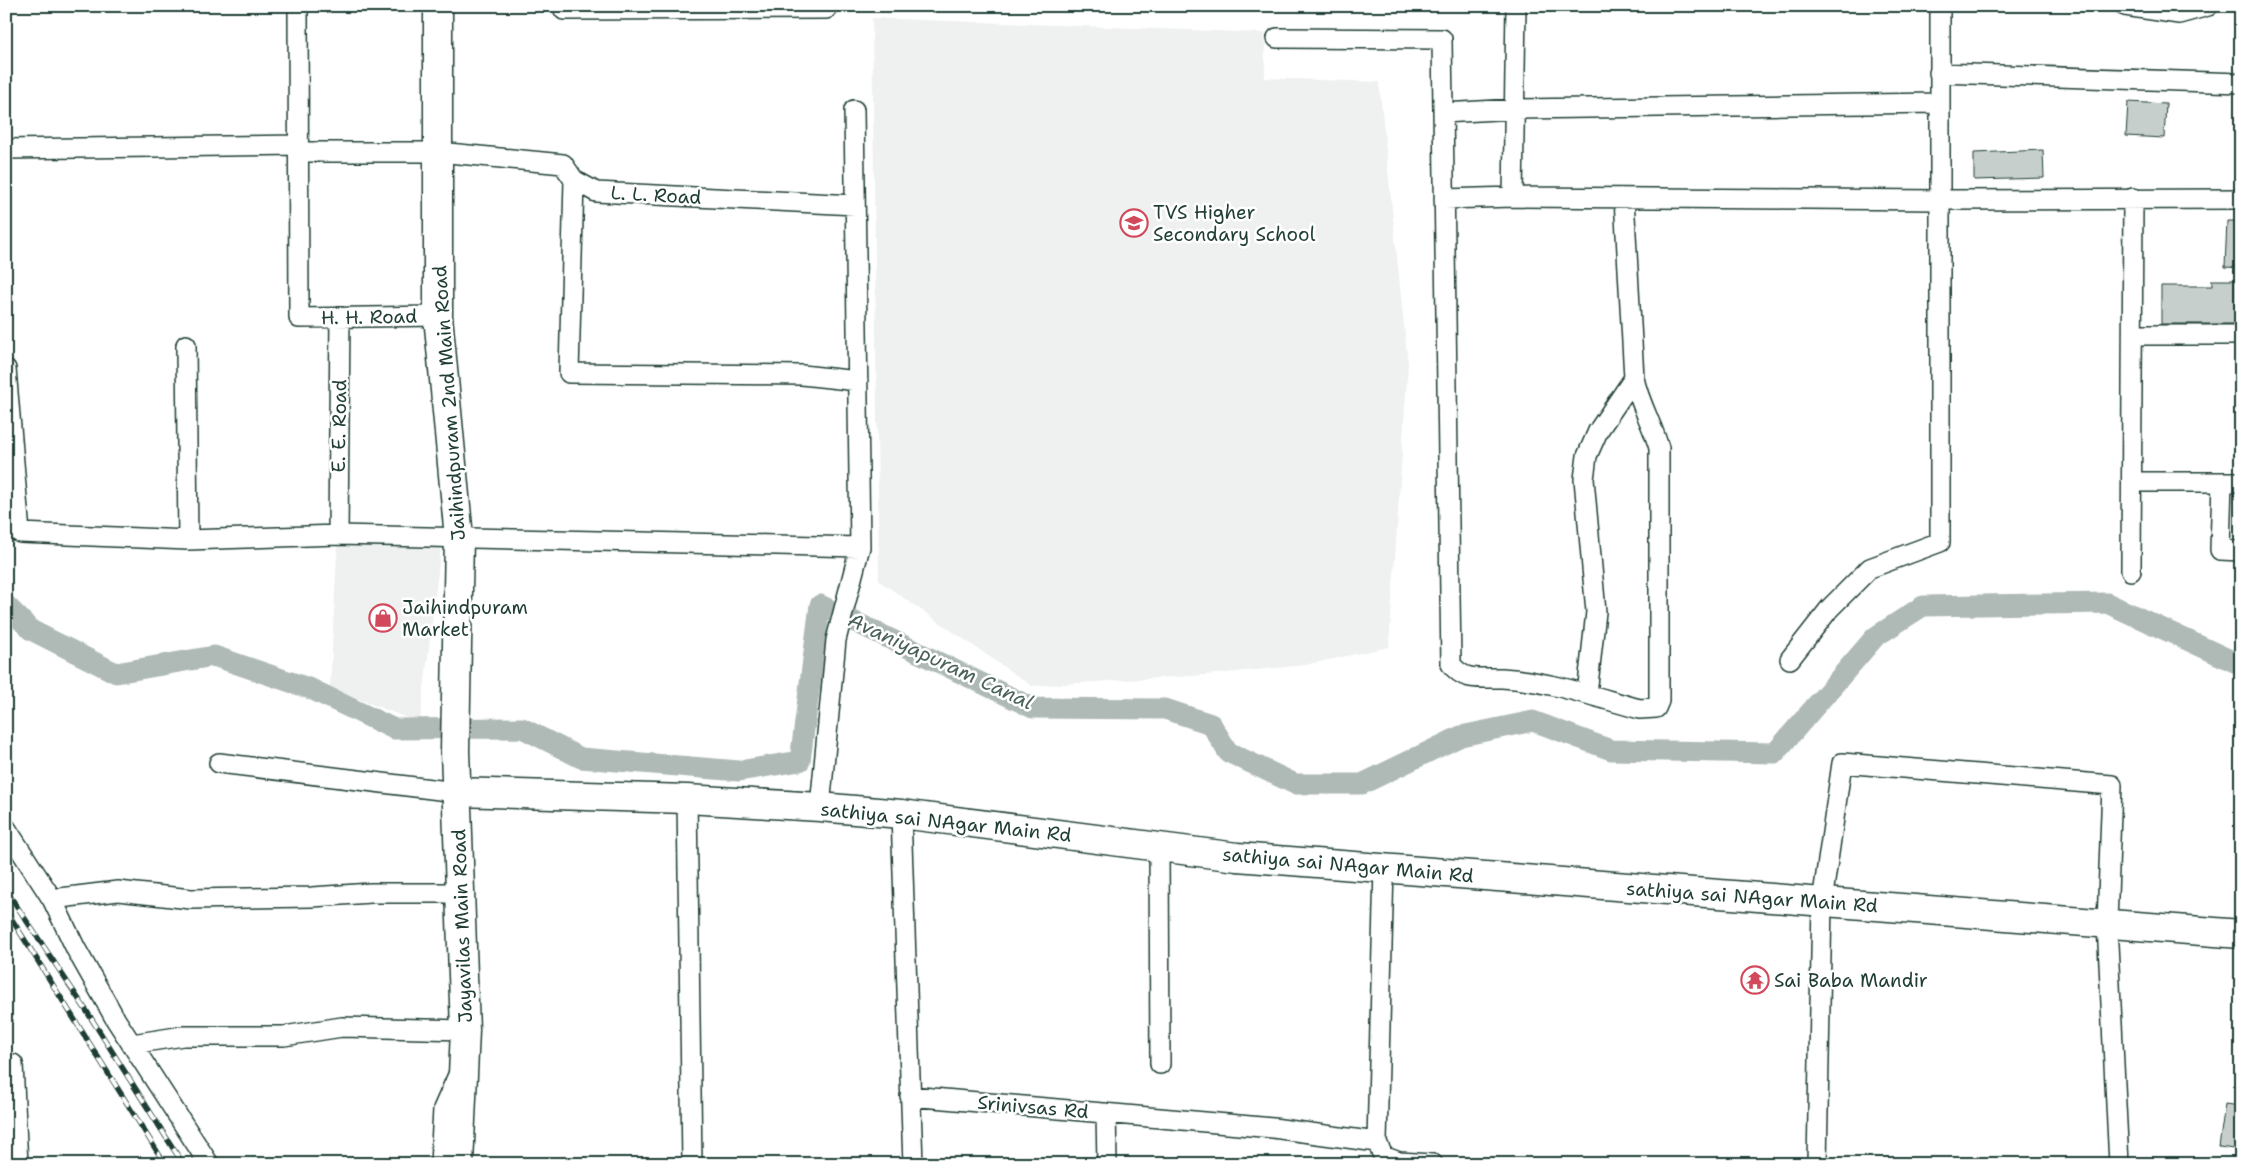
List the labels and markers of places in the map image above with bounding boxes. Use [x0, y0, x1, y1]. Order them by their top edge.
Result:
place label: TVS Higher Secondary School [1153, 200, 1316, 247]
school or university icon: TVS Higher Secondary School [1119, 208, 1149, 238]
place label: Jaihindpuram Market [402, 595, 528, 642]
shop icon: Jaihindpuram Market [368, 603, 398, 633]
temple icon: Sai Baba Mandir [1740, 965, 1770, 995]
place label: Sai Baba Mandir [1774, 968, 1928, 993]

